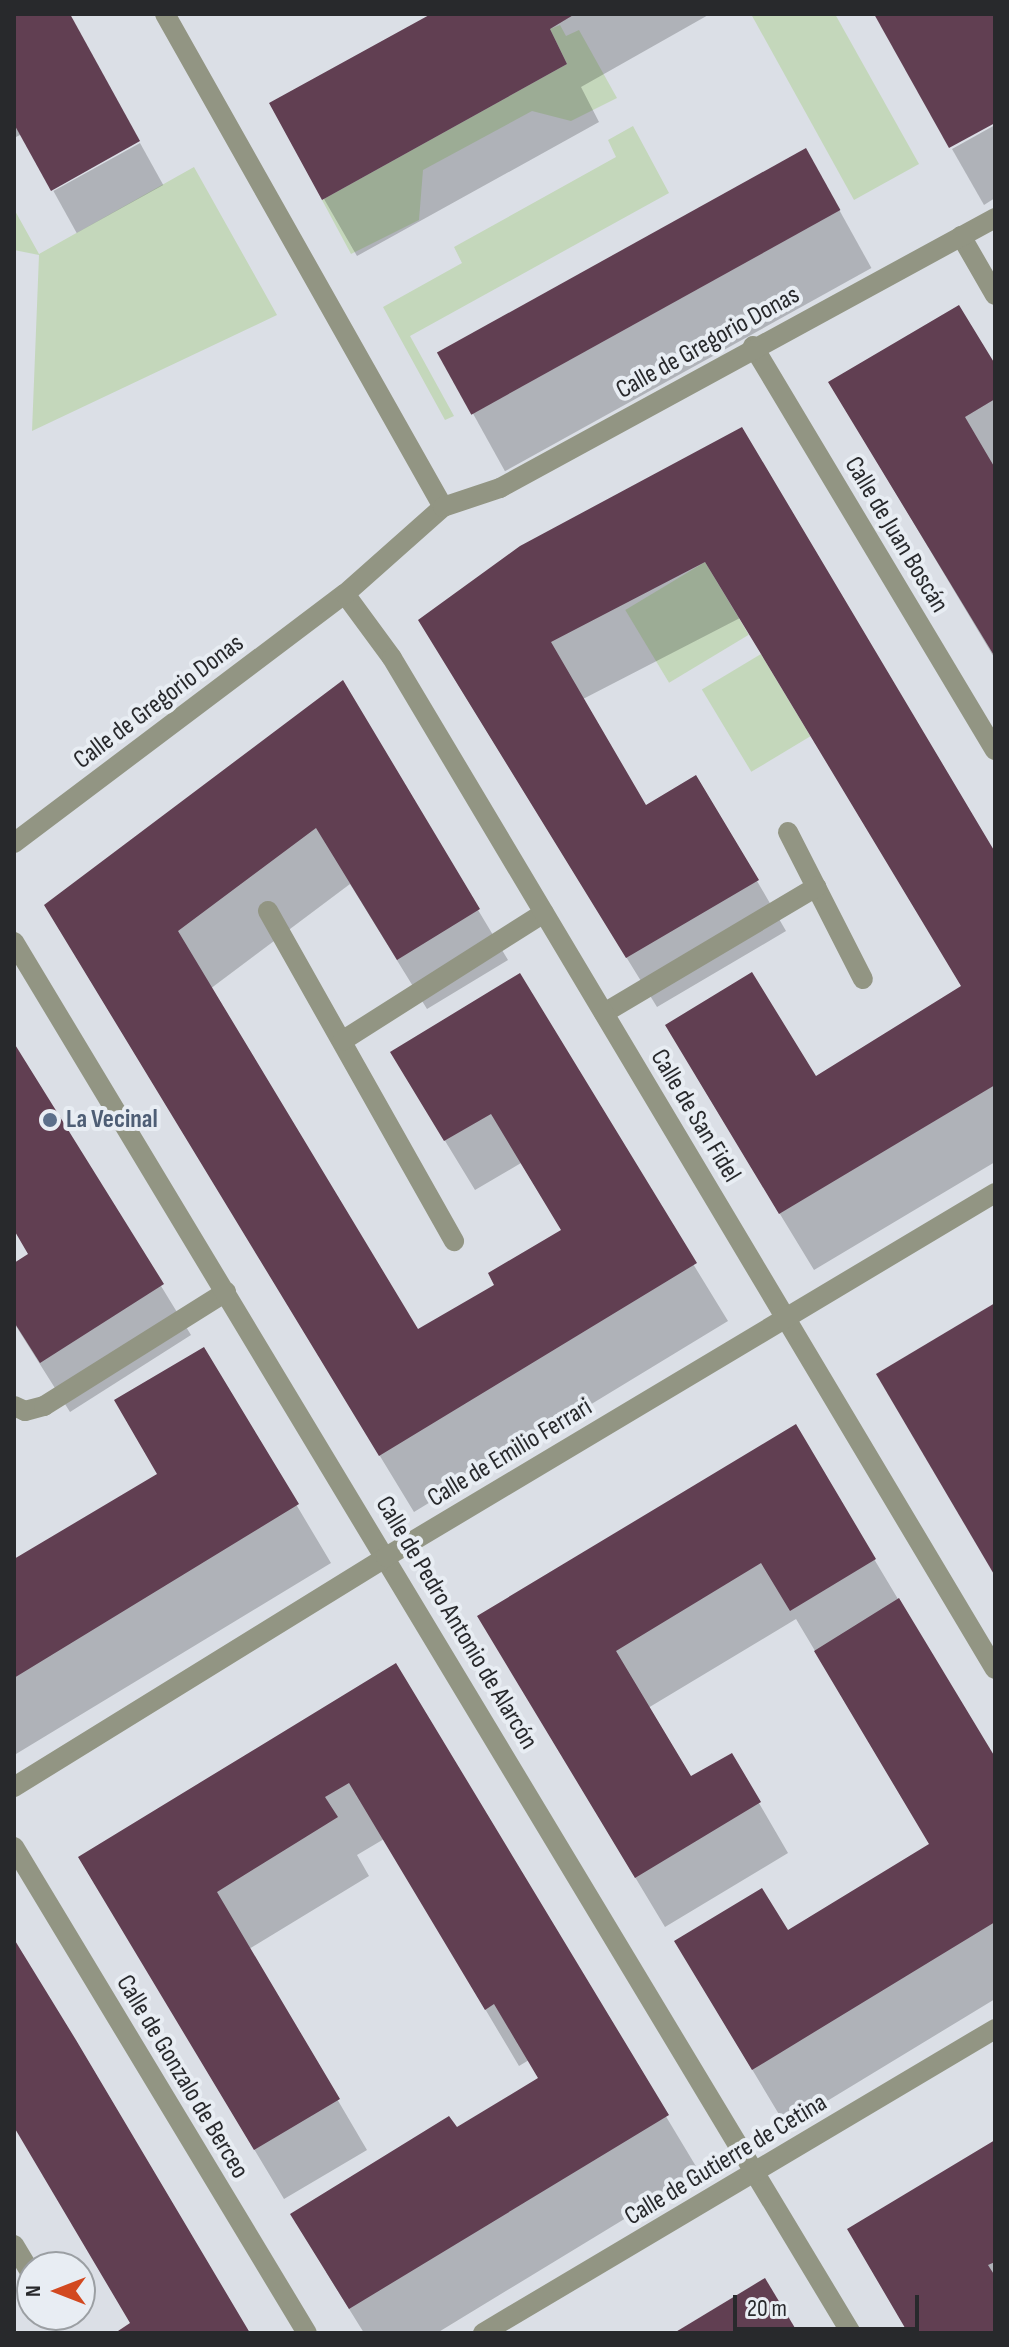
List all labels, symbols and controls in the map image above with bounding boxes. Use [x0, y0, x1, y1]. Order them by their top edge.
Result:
street label: Calle de Gregorio Donas [611, 280, 805, 406]
street label: Calle de Juan Boscán [837, 451, 955, 619]
street label: Calle de Gregorio Donas [68, 628, 250, 776]
street label: Calle de San Fidel [643, 1044, 747, 1188]
place label: La Vecinal [66, 1104, 158, 1136]
marker: La Vecinal [41, 1111, 59, 1129]
street label: Calle de Emilio Ferrari [422, 1392, 598, 1514]
street label: Calle de Pedro Antonio de Alarcón [368, 1491, 544, 1755]
street label: Calle de Gonzalo de Berceo [109, 1970, 255, 2184]
street label: Calle de Gutierre de Cetina [619, 2087, 833, 2233]
north arrow [16, 2251, 96, 2331]
scale bar [737, 2279, 923, 2329]
text: N [20, 2285, 47, 2297]
text: 20 m [747, 2294, 787, 2323]

